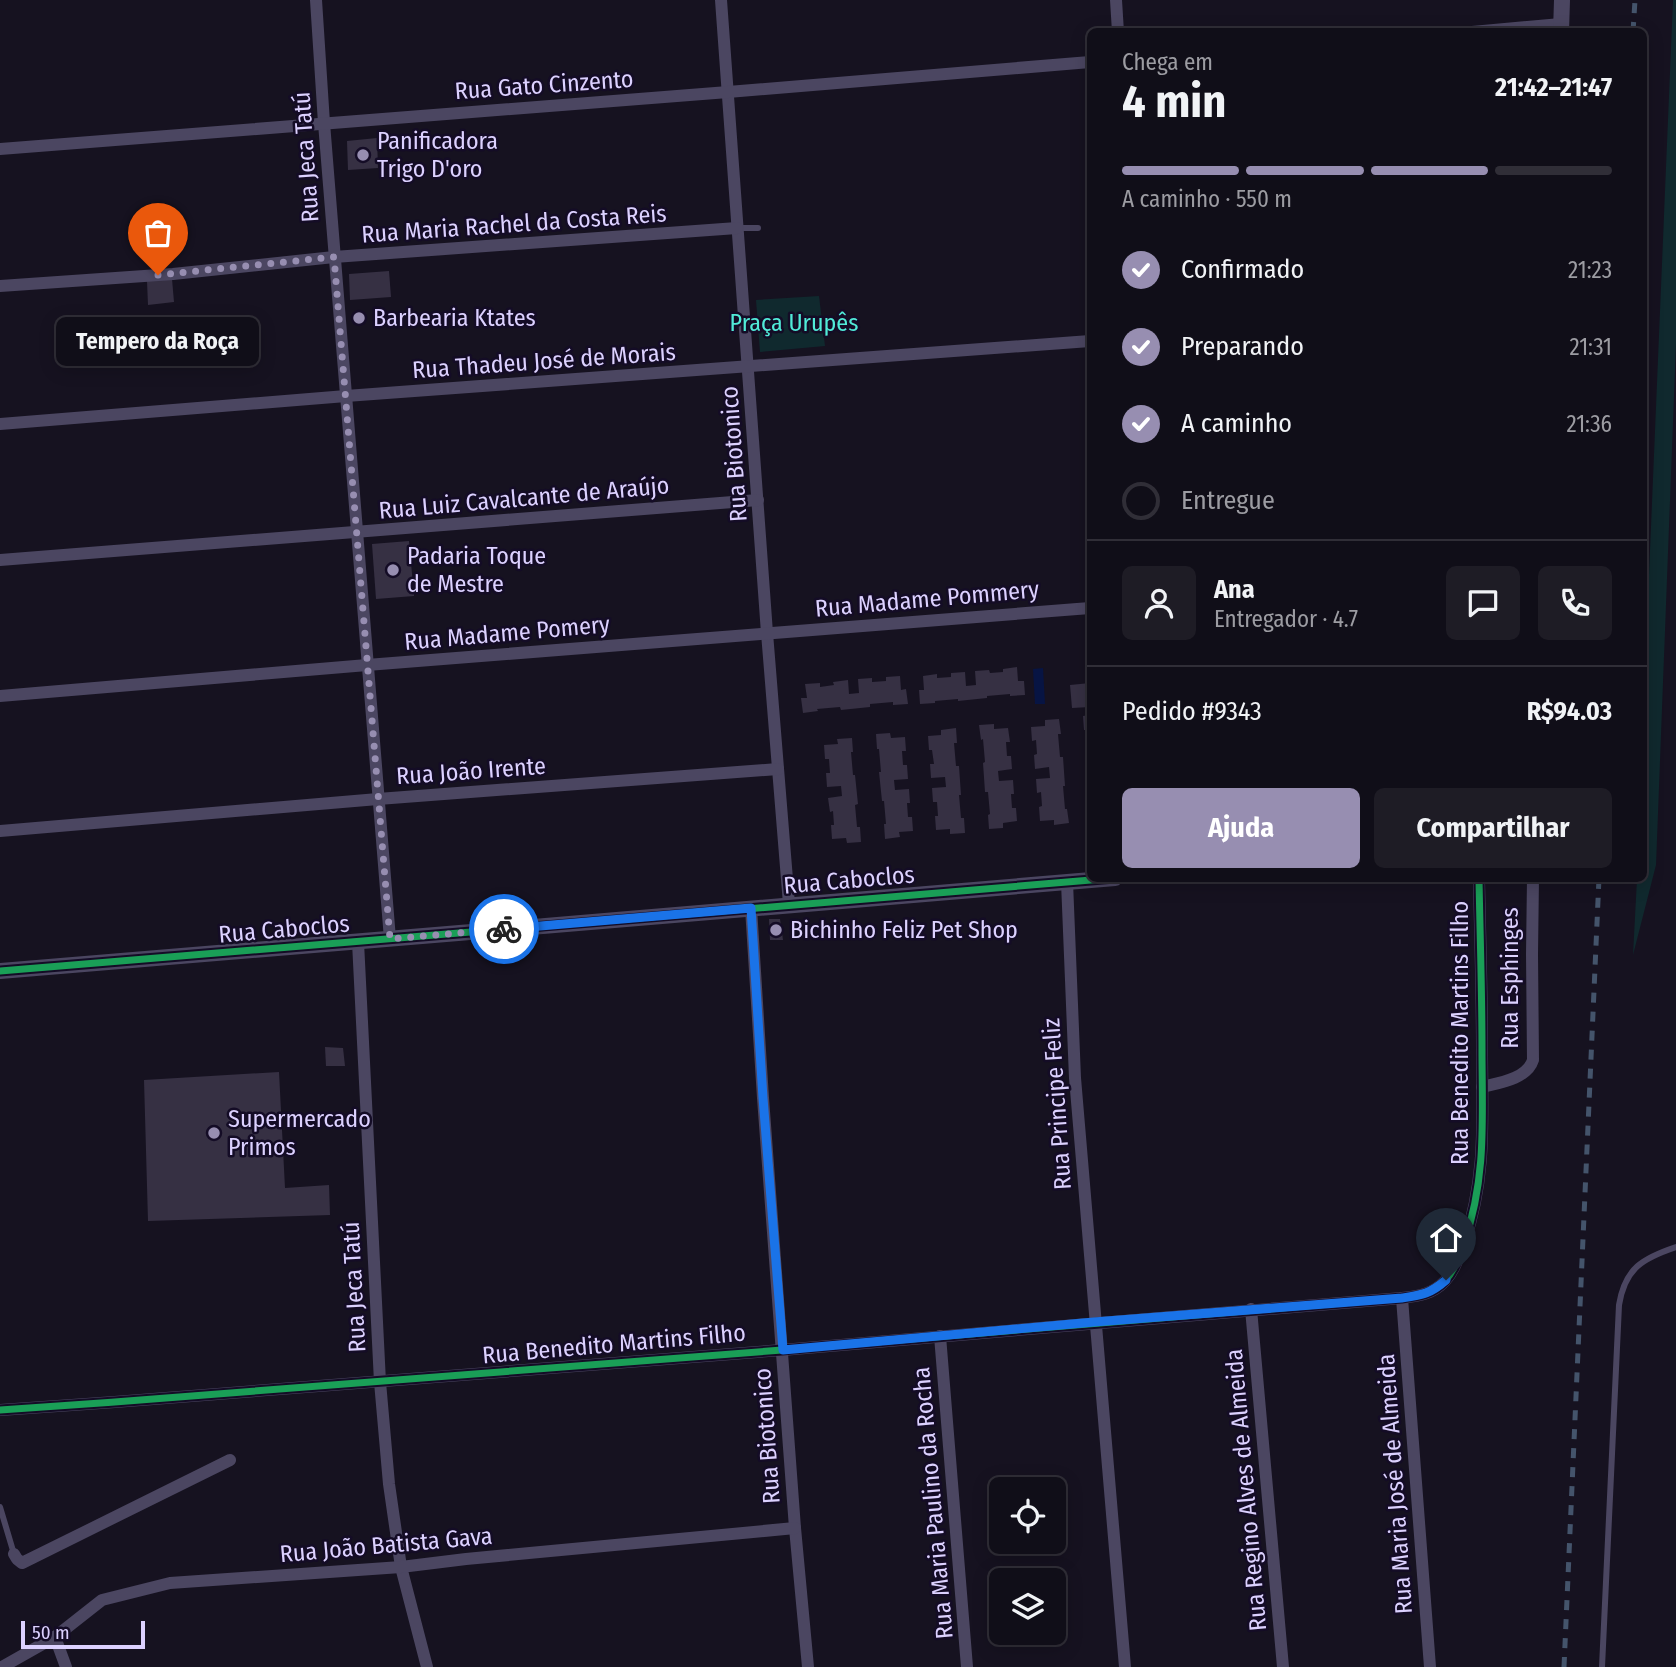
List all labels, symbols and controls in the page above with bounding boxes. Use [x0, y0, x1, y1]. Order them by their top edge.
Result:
text: Chega em [1122, 48, 1213, 76]
street label: Rua Gato Cinzento [454, 65, 634, 105]
text: 21:42–21:47 [1495, 72, 1612, 103]
text: 4 min [1122, 74, 1226, 129]
street label: Rua Jeca Tatú [287, 91, 325, 223]
place label: Panificadora Trigo D'oro [377, 127, 498, 183]
marker: Panificadora Trigo D'oro [355, 147, 371, 163]
text: A caminho · 550 m [1122, 185, 1292, 213]
street label: Rua Maria Rachel da Costa Reis [360, 199, 668, 249]
pin [128, 203, 188, 275]
icon: bag [139, 214, 177, 252]
icon: check [1122, 251, 1160, 289]
text: Confirmado [1181, 254, 1304, 285]
text: 21:23 [1568, 256, 1612, 284]
place label: Barbearia Ktates [373, 304, 536, 332]
park label: Praça Urupês [730, 309, 858, 337]
marker: Barbearia Ktates [351, 310, 367, 326]
callout: Tempero da Roça [57, 317, 260, 366]
text: Tempero da Roça [76, 327, 239, 355]
icon: check [1122, 328, 1160, 366]
text: Preparando [1181, 331, 1304, 362]
text: 21:31 [1570, 333, 1612, 361]
street label: Rua Thadeu José de Morais [411, 338, 677, 384]
street label: Rua Biotonico [715, 385, 753, 523]
icon: check [1122, 405, 1160, 443]
text: A caminho [1181, 408, 1292, 439]
text: 21:36 [1567, 410, 1612, 438]
street label: Rua Luiz Cavalcante de Araújo [378, 471, 670, 525]
text: Entregue [1181, 485, 1275, 516]
place label: Padaria Toque de Mestre [407, 542, 546, 598]
marker: Padaria Toque de Mestre [385, 562, 401, 578]
button: person [1122, 566, 1196, 640]
button: chat [1446, 566, 1520, 640]
button: phone [1538, 566, 1612, 640]
text: Ana [1214, 574, 1255, 605]
street label: Rua Madame Pommery [814, 575, 1040, 623]
text: Entregador · 4.7 [1214, 605, 1358, 633]
street label: Rua Madame Pomery [403, 610, 611, 656]
text: Pedido #9343 [1122, 696, 1262, 727]
text: R$94.03 [1527, 696, 1612, 727]
street label: Rua João Irente [395, 752, 547, 790]
button: Ajuda [1122, 788, 1360, 868]
button: Compartilhar [1374, 788, 1612, 868]
street label: Rua Caboclos [782, 860, 916, 900]
courier [469, 894, 539, 964]
street label: Rua Benedito Martins Filho [1446, 901, 1474, 1165]
street label: Rua Esphinges [1496, 907, 1524, 1049]
street label: Rua Caboclos [217, 909, 351, 949]
icon: bike [485, 910, 523, 948]
place label: Bichinho Feliz Pet Shop [790, 916, 1018, 944]
marker: Bichinho Feliz Pet Shop [768, 922, 784, 938]
street label: Rua Principe Feliz [1037, 1017, 1077, 1191]
place label: Supermercado Primos [228, 1105, 371, 1161]
marker: Supermercado Primos [206, 1125, 222, 1141]
pin [1416, 1208, 1476, 1280]
icon: home [1427, 1219, 1465, 1257]
street label: Rua Jeca Tatú [337, 1221, 371, 1353]
street label: Rua Benedito Martins Filho [481, 1319, 747, 1369]
street label: Rua Regino Alves de Almeida [1220, 1348, 1272, 1632]
street label: Rua Maria José de Almeida [1372, 1353, 1418, 1615]
street label: Rua Maria Paulino da Rocha [907, 1366, 959, 1640]
street label: Rua Biotonico [748, 1367, 786, 1505]
map controls [989, 1477, 1066, 1645]
button: locate [989, 1477, 1066, 1554]
street label: Rua João Batista Gava [278, 1522, 494, 1568]
button: layers [989, 1568, 1066, 1645]
scale bar [21, 1618, 145, 1650]
text: 50 m [32, 1621, 70, 1644]

